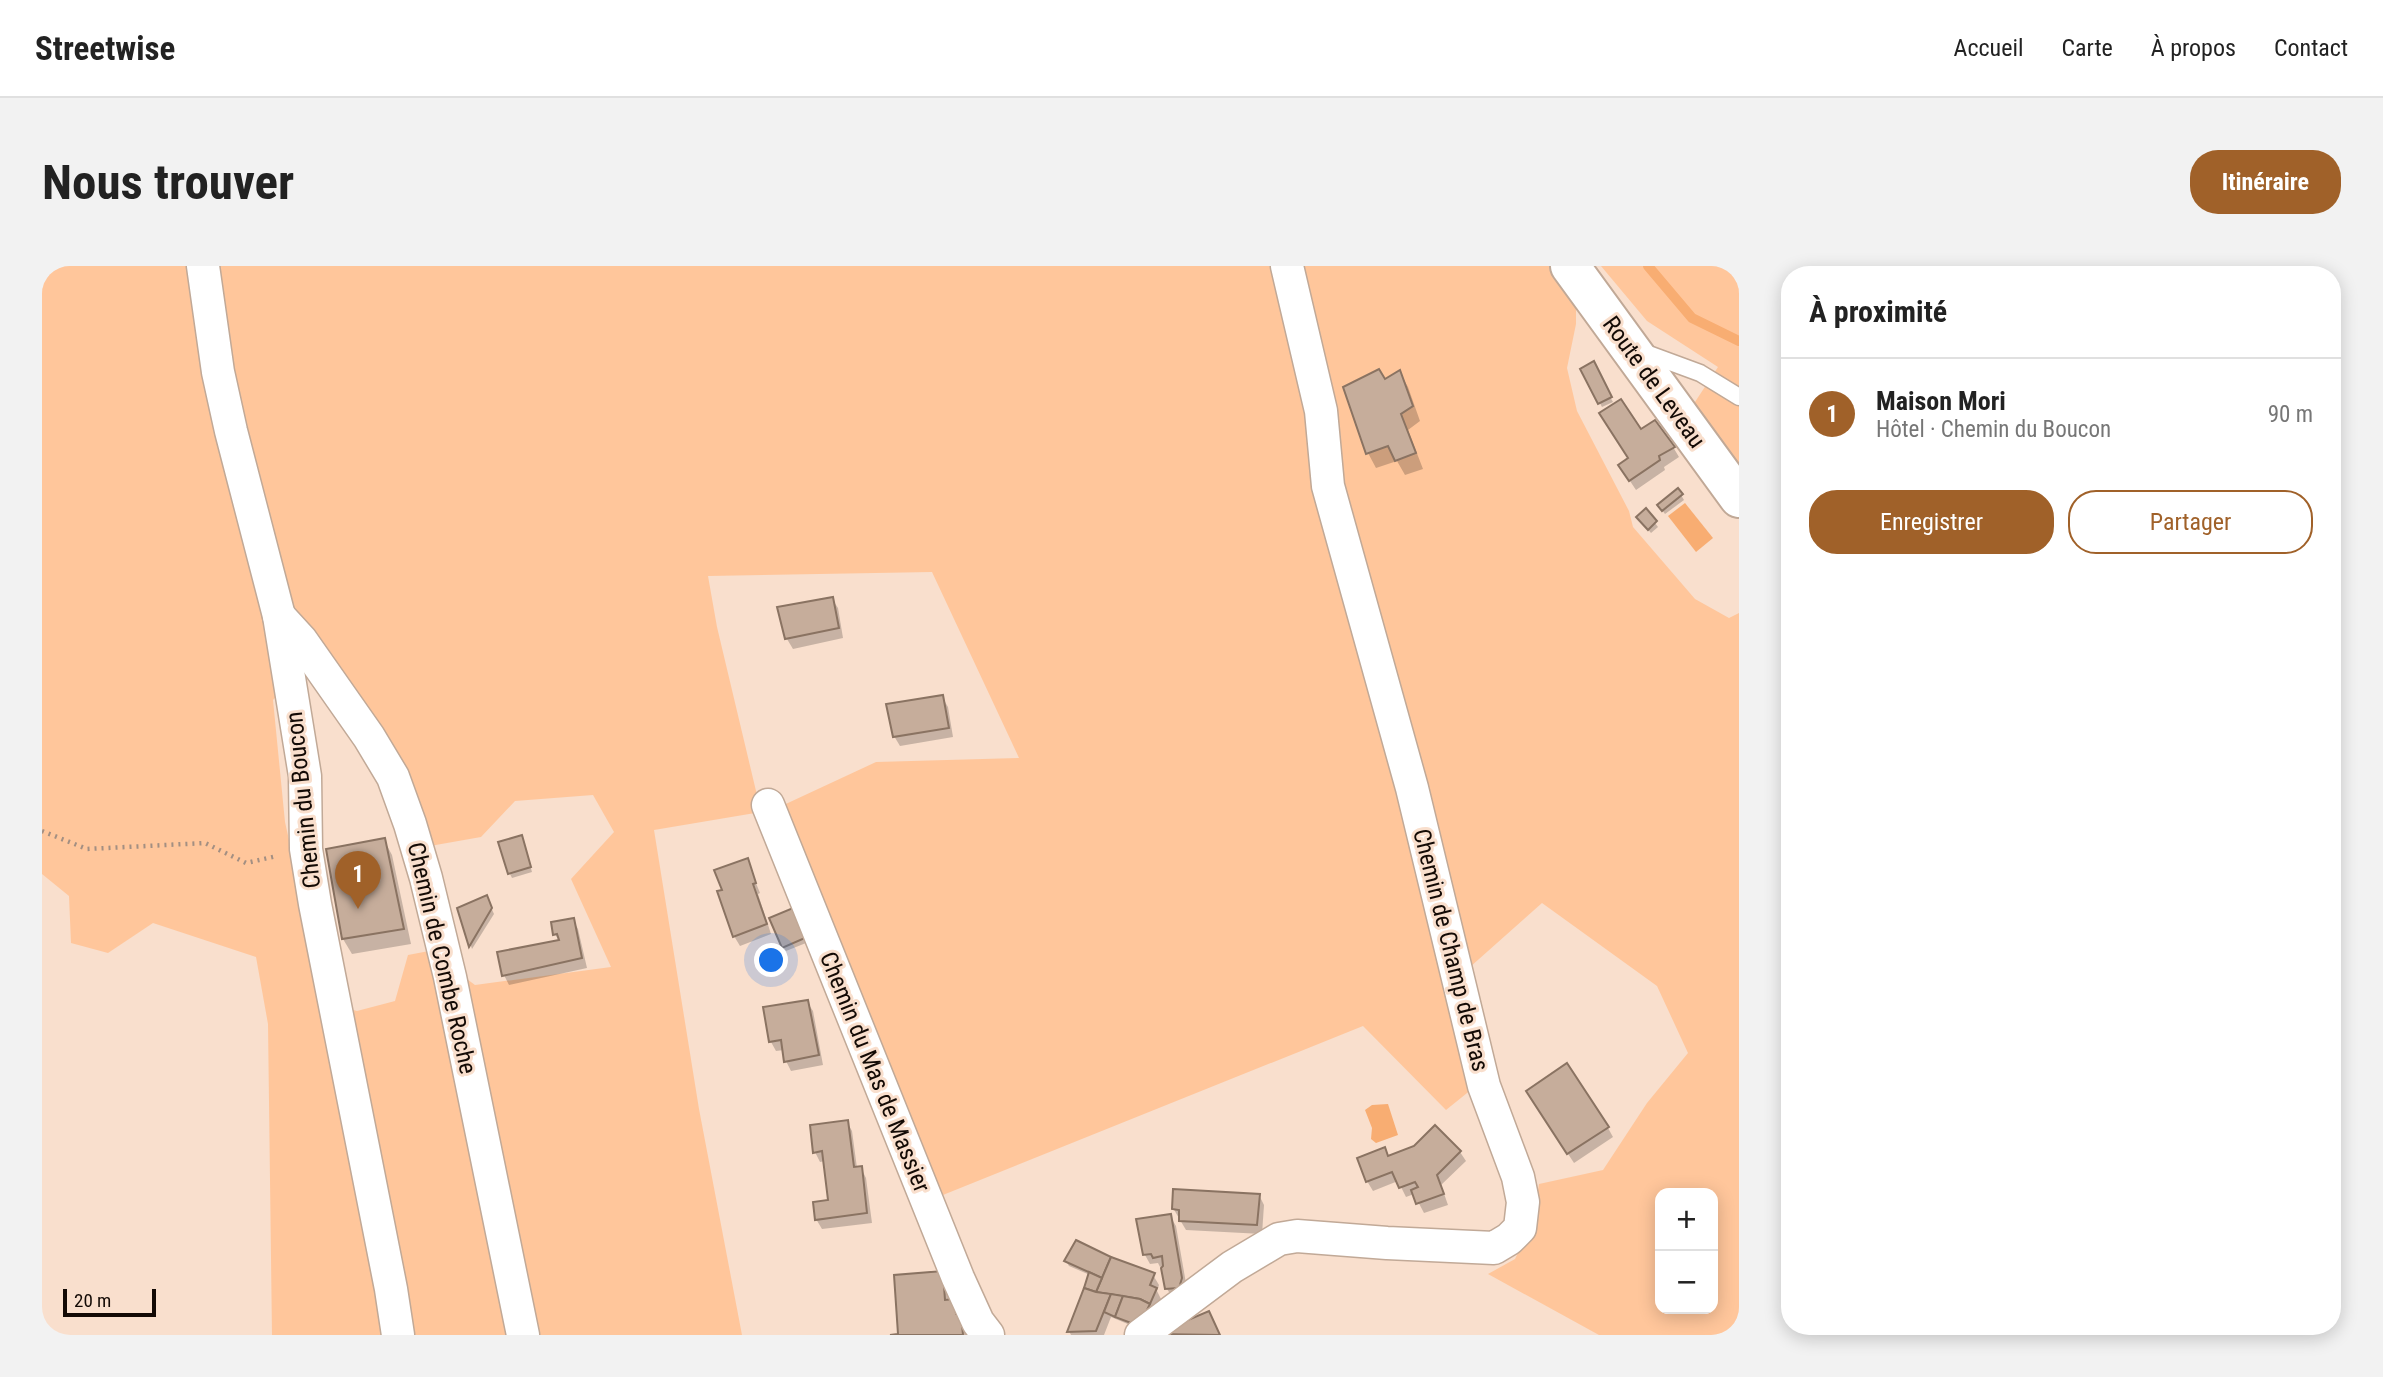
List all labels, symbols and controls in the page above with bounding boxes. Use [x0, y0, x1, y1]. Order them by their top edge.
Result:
text: Streetwise [35, 29, 175, 68]
text: Accueil [1954, 34, 2023, 62]
text: Carte [2061, 34, 2113, 62]
text: À propos [2151, 34, 2236, 62]
text: Contact [2274, 34, 2348, 62]
button: Itinéraire [2190, 150, 2341, 214]
text: Nous trouver [42, 154, 294, 211]
text: À proximité [1809, 294, 1947, 329]
street label: Route de Leveau [1597, 311, 1711, 453]
text: Maison Mori [1876, 386, 2006, 416]
text: 1 [1826, 401, 1838, 428]
text: 90 m [2268, 401, 2313, 428]
text: Hôtel · Chemin du Boucon [1876, 416, 2111, 443]
button: Enregistrer [1809, 490, 2054, 554]
button: Partager [2068, 490, 2313, 554]
street label: Chemin du Boucon [280, 710, 326, 890]
street label: Chemin de Champ de Bras [1407, 826, 1495, 1074]
street label: Chemin de Combe Roche [402, 839, 482, 1077]
pin: 1 [335, 851, 381, 909]
your location [754, 943, 788, 977]
street label: Chemin du Mas de Massier [814, 948, 936, 1196]
map controls [1655, 1188, 1718, 1314]
button: + [1655, 1188, 1718, 1251]
button: − [1655, 1251, 1718, 1314]
scale bar [63, 1286, 156, 1318]
text: 20 m [74, 1289, 111, 1312]

